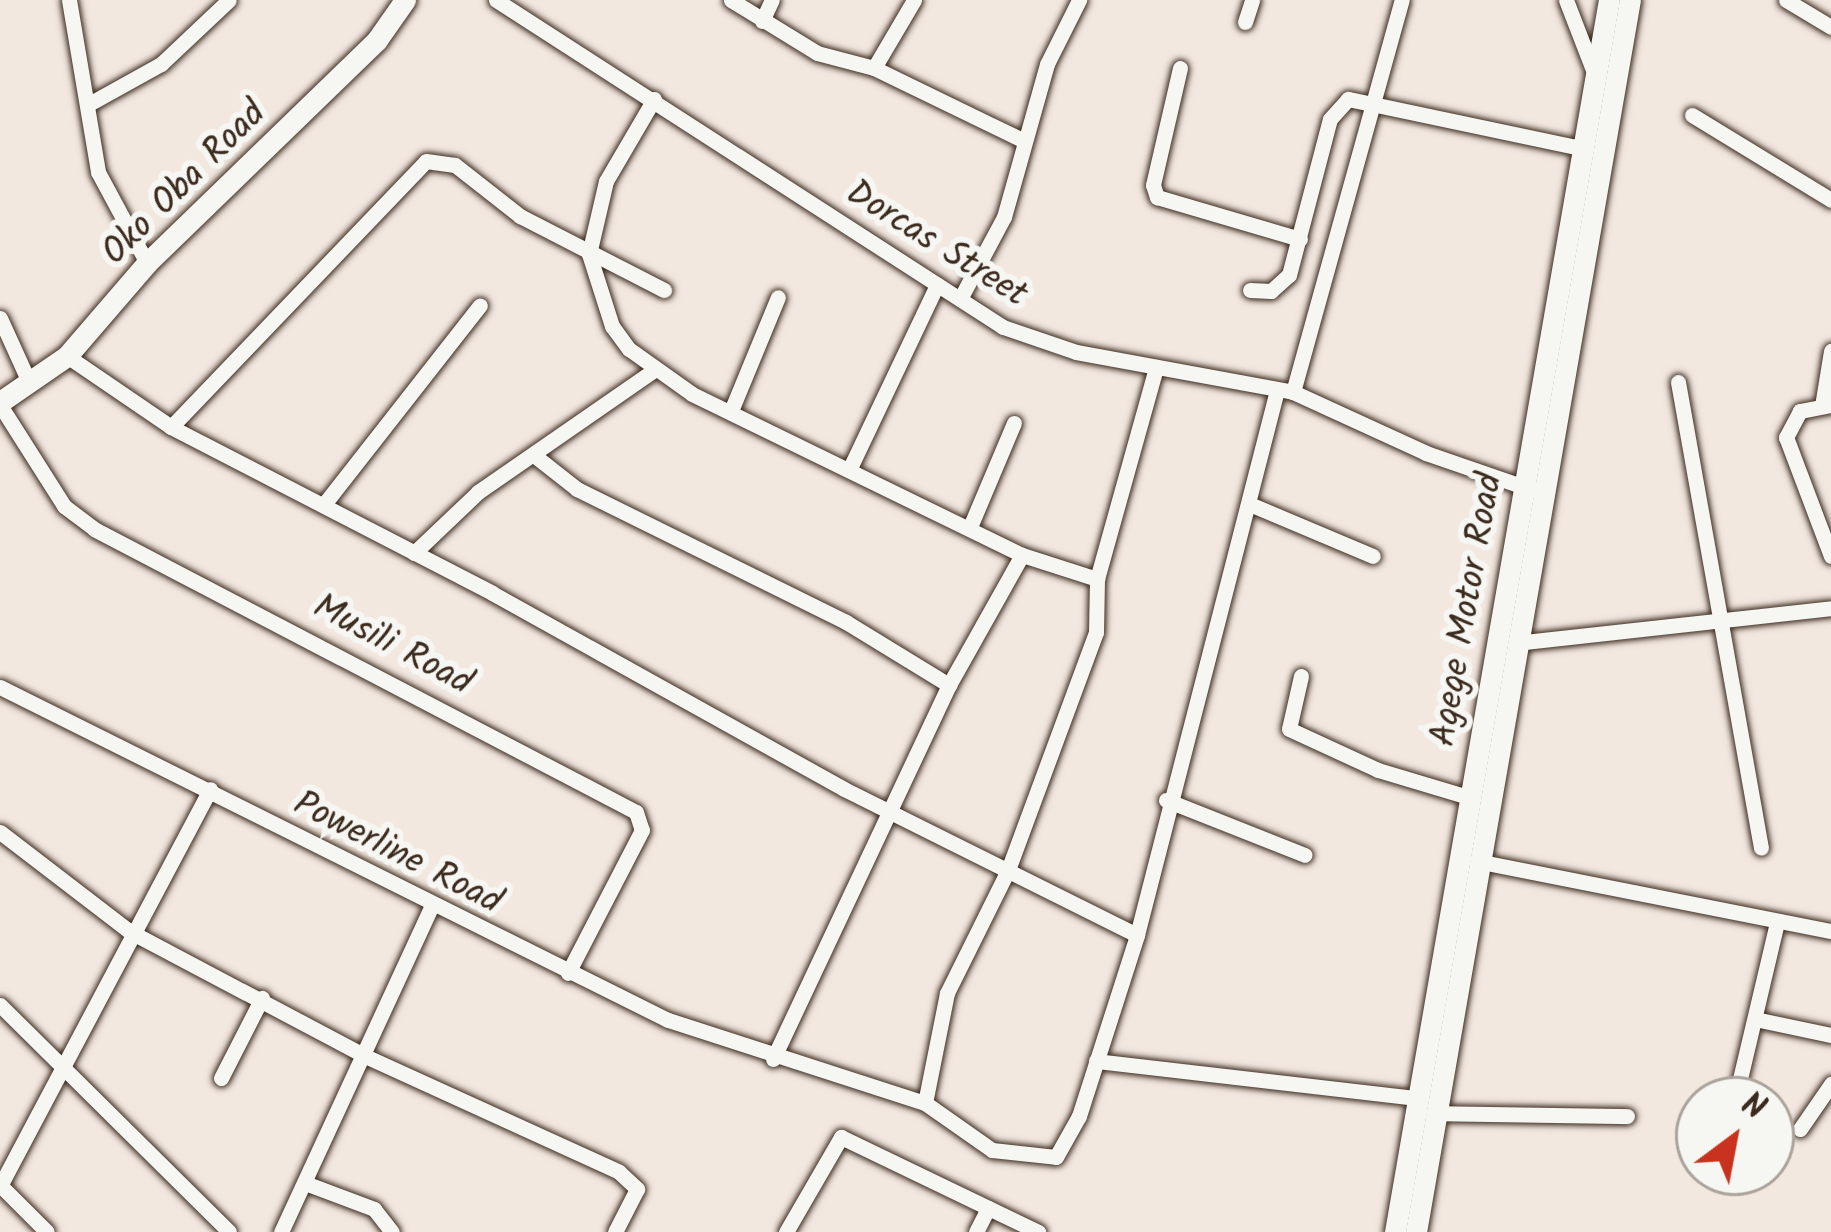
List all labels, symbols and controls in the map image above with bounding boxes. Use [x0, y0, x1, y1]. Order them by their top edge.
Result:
street label: Oko Oba Road [94, 93, 276, 275]
street label: Dorcas Street [837, 172, 1035, 318]
street label: Agege Motor Road [1423, 470, 1513, 750]
street label: Musili Road [305, 586, 479, 706]
street label: Powerline Road [286, 783, 508, 925]
north arrow [1675, 1076, 1795, 1196]
text: N [1730, 1080, 1776, 1136]

